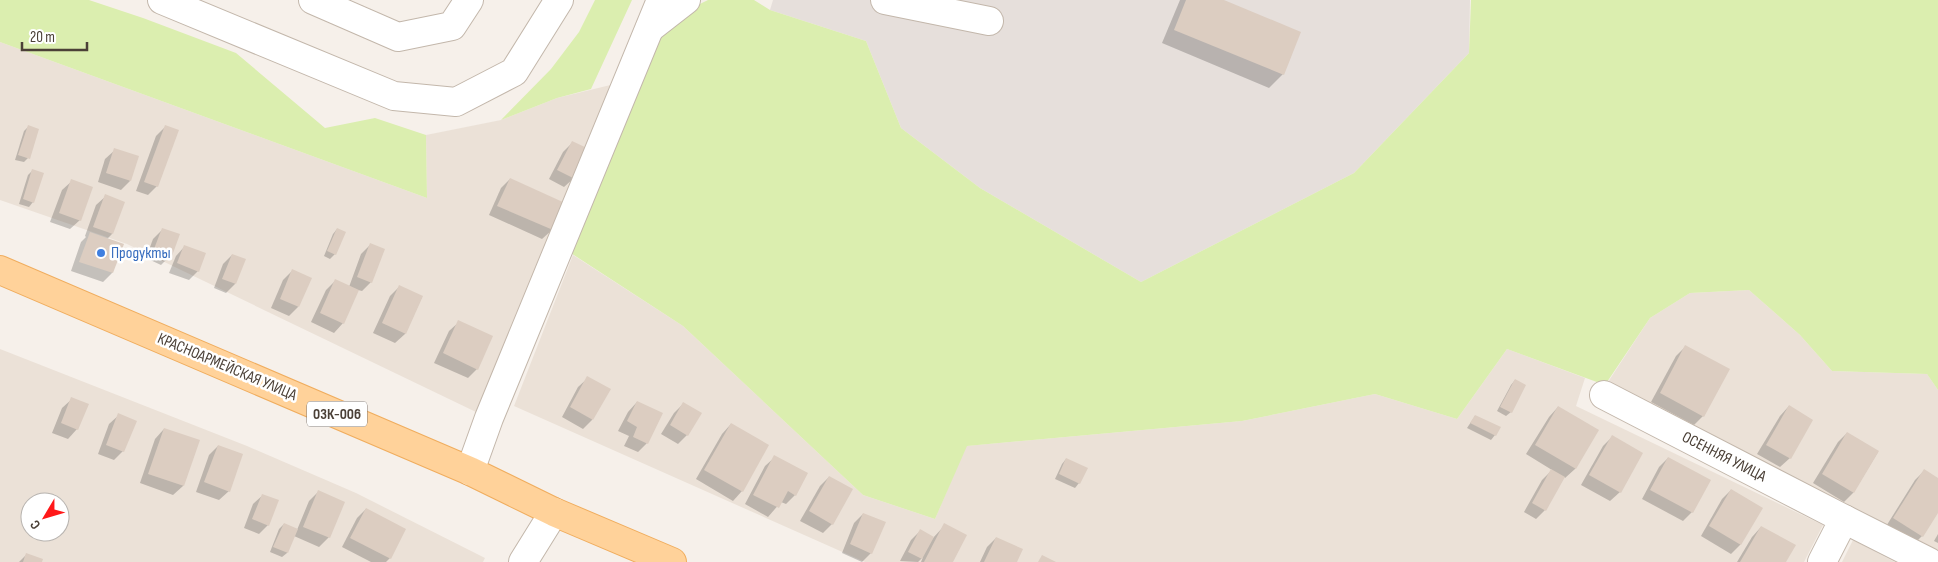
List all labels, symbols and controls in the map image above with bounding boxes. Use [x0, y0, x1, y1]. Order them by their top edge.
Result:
scale bar [22, 20, 88, 52]
text: 20 m [30, 28, 55, 47]
place label: Продукты [111, 244, 171, 263]
marker: Продукты [95, 247, 107, 259]
street label: КРАСНОАРМЕЙСКАЯ УЛИЦА [154, 329, 300, 405]
road number: 03К-006 [307, 402, 367, 426]
street label: ОСЕННЯЯ УЛИЦА [1679, 428, 1769, 486]
north arrow [20, 492, 70, 542]
text: С [26, 517, 44, 533]

